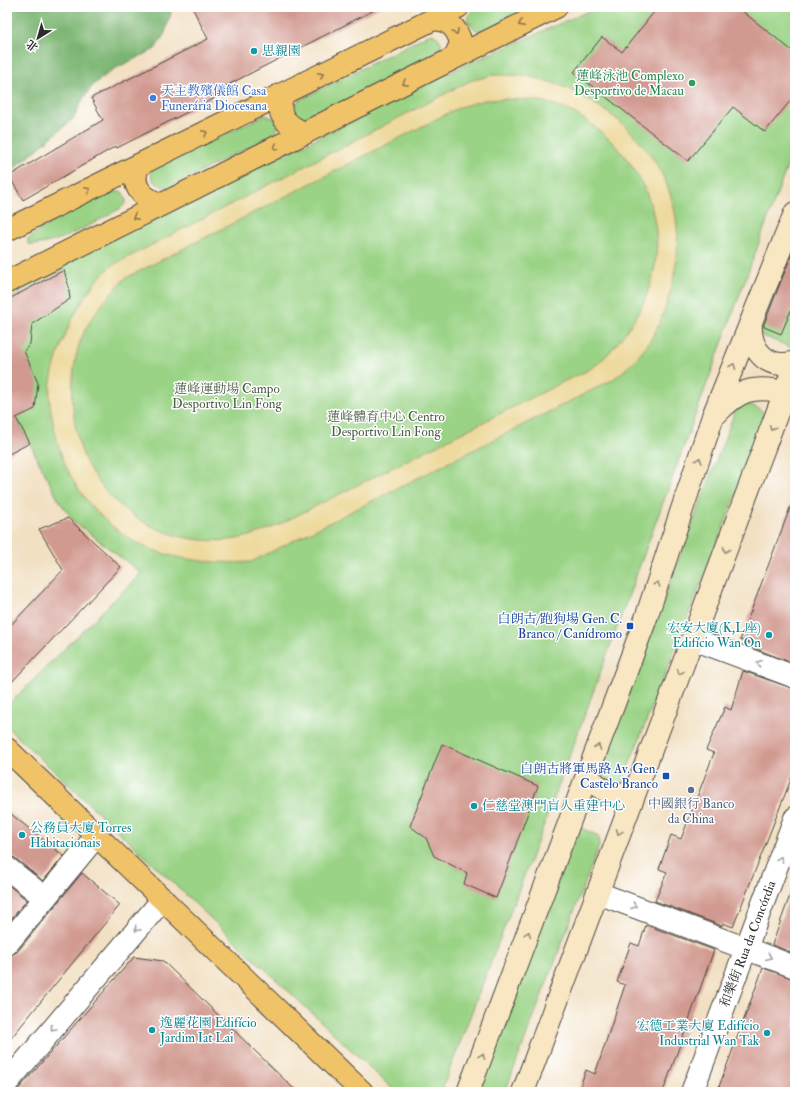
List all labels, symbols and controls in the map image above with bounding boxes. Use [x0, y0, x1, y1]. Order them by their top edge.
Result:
north arrow [18, 18, 58, 58]
one-way arrow [518, 20, 526, 27]
one-way arrow [452, 28, 459, 35]
text: 北 [24, 37, 41, 54]
place label: 思親園 [262, 43, 301, 59]
marker: 思親園 [249, 46, 259, 56]
place label: 蓮峰泳池 Complexo Desportivo de Macau [574, 68, 684, 100]
one-way arrow [317, 73, 324, 80]
one-way arrow [402, 78, 409, 86]
marker: 蓮峰泳池 Complexo Desportivo de Macau [687, 78, 697, 88]
place label: 天主教殯儀館 Casa Funerária Diocesana [161, 83, 268, 114]
marker: 天主教殯儀館 Casa Funerária Diocesana [148, 93, 158, 103]
one-way arrow [200, 130, 208, 138]
one-way arrow [273, 142, 281, 150]
one-way arrow [84, 187, 91, 195]
one-way arrow [132, 213, 139, 220]
one-way arrow [728, 363, 736, 371]
park label: 蓮峰運動場 Campo Desportivo Lin Fong [172, 381, 282, 413]
park label: 蓮峰體育中心 Centro Desportivo Lin Fong [327, 409, 445, 441]
one-way arrow [768, 425, 776, 432]
one-way arrow [694, 457, 702, 464]
one-way arrow [722, 546, 731, 553]
one-way arrow [653, 580, 661, 587]
place label: 白朗古/跑狗場 Gen. C. Branco / Canídromo [498, 611, 622, 642]
place label: 宏安大廈(K,L座) Edifício Wan On [667, 620, 761, 651]
marker: 白朗古/跑狗場 Gen. C. Branco / Canídromo [625, 621, 635, 631]
marker: 宏安大廈(K,L座) Edifício Wan On [764, 630, 774, 640]
one-way arrow [755, 659, 762, 668]
one-way arrow [677, 668, 685, 675]
one-way arrow [593, 743, 602, 750]
place label: 白朗古將軍馬路 Av. Gen. Castelo Branco [520, 761, 658, 792]
marker: 白朗古將軍馬路 Av. Gen. Castelo Branco [661, 771, 671, 781]
marker: 中國銀行 Banco da China [686, 785, 696, 795]
place label: 中國銀行 Banco da China [648, 796, 734, 827]
place label: 仁慈堂澳門盲人重建中心 [482, 798, 625, 814]
marker: 仁慈堂澳門盲人重建中心 [469, 801, 479, 811]
place label: 公務員大廈 Torres Habitacionais [30, 820, 132, 851]
one-way arrow [616, 829, 624, 836]
marker: 公務員大廈 Torres Habitacionais [17, 830, 27, 840]
one-way arrow [775, 855, 783, 862]
street label: 和樂街 Rua da Concórdia [717, 878, 780, 1009]
one-way arrow [631, 902, 638, 910]
one-way arrow [135, 924, 142, 931]
one-way arrow [523, 930, 532, 937]
one-way arrow [765, 953, 772, 961]
place label: 逸麗花園 Edifício Jardim Iat Lai [159, 1015, 256, 1046]
place label: 宏德工業大廈 Edifício Industrial Wan Tak [637, 1018, 760, 1049]
one-way arrow [51, 1023, 58, 1031]
marker: 逸麗花園 Edifício Jardim Iat Lai [147, 1025, 157, 1035]
marker: 宏德工業大廈 Edifício Industrial Wan Tak [762, 1028, 772, 1038]
one-way arrow [478, 1052, 486, 1059]

